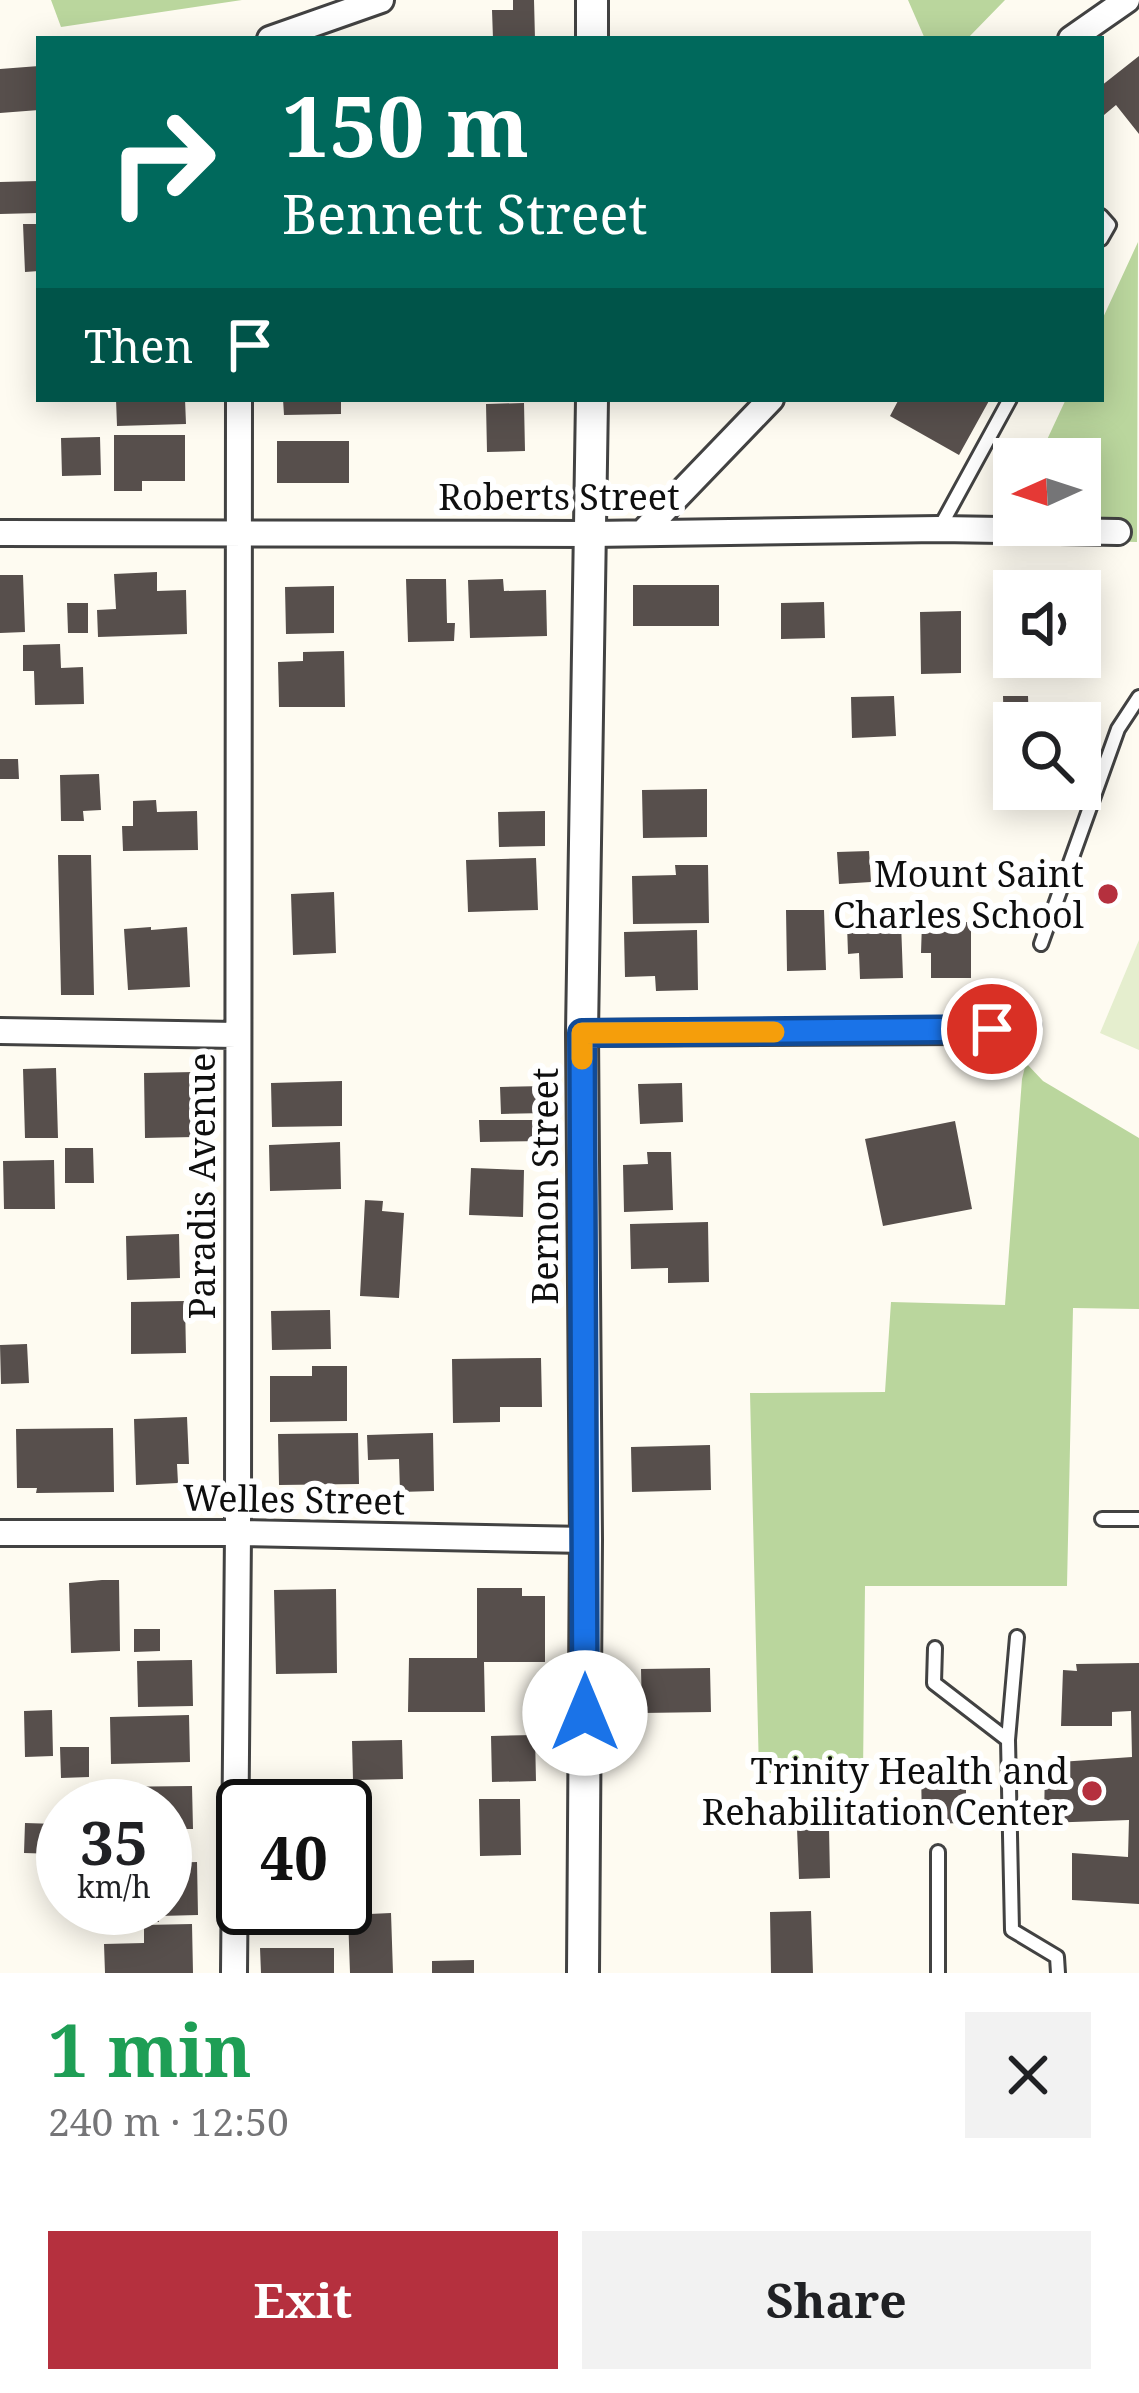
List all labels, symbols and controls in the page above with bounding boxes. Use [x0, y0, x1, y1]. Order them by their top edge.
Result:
text: 150 m [282, 67, 529, 182]
icon: right [84, 84, 240, 240]
text: Bennett Street [282, 176, 647, 250]
icon: arrive [217, 312, 283, 378]
text: Then [84, 315, 193, 376]
north arrow [993, 438, 1101, 546]
map controls [993, 438, 1101, 810]
street label: Roberts Street [438, 472, 680, 521]
button: sound [993, 570, 1101, 678]
button: search [993, 702, 1101, 810]
place label: Mount Saint Charles School [833, 849, 1084, 939]
marker: Mount Saint Charles School [1095, 881, 1121, 907]
pin [941, 978, 1043, 1080]
icon: arrive [959, 996, 1025, 1062]
street label: Paradis Avenue [177, 1053, 226, 1319]
street label: Bernon Street [520, 1068, 569, 1304]
street label: Welles Street [182, 1473, 406, 1525]
position arrow [522, 1650, 648, 1776]
place label: Trinity Health and Rehabilitation Center [702, 1746, 1068, 1836]
marker: Trinity Health and Rehabilitation Center [1079, 1778, 1105, 1804]
speed limit sign: 40 [216, 1779, 372, 1935]
text: 35 [80, 1801, 148, 1883]
text: km/h [77, 1866, 151, 1907]
text: 1 min [48, 2000, 252, 2098]
button: close [965, 2012, 1091, 2138]
text: 240 m · 12:50 [48, 2094, 289, 2147]
button: Exit [48, 2231, 558, 2369]
button: Share [582, 2231, 1091, 2369]

